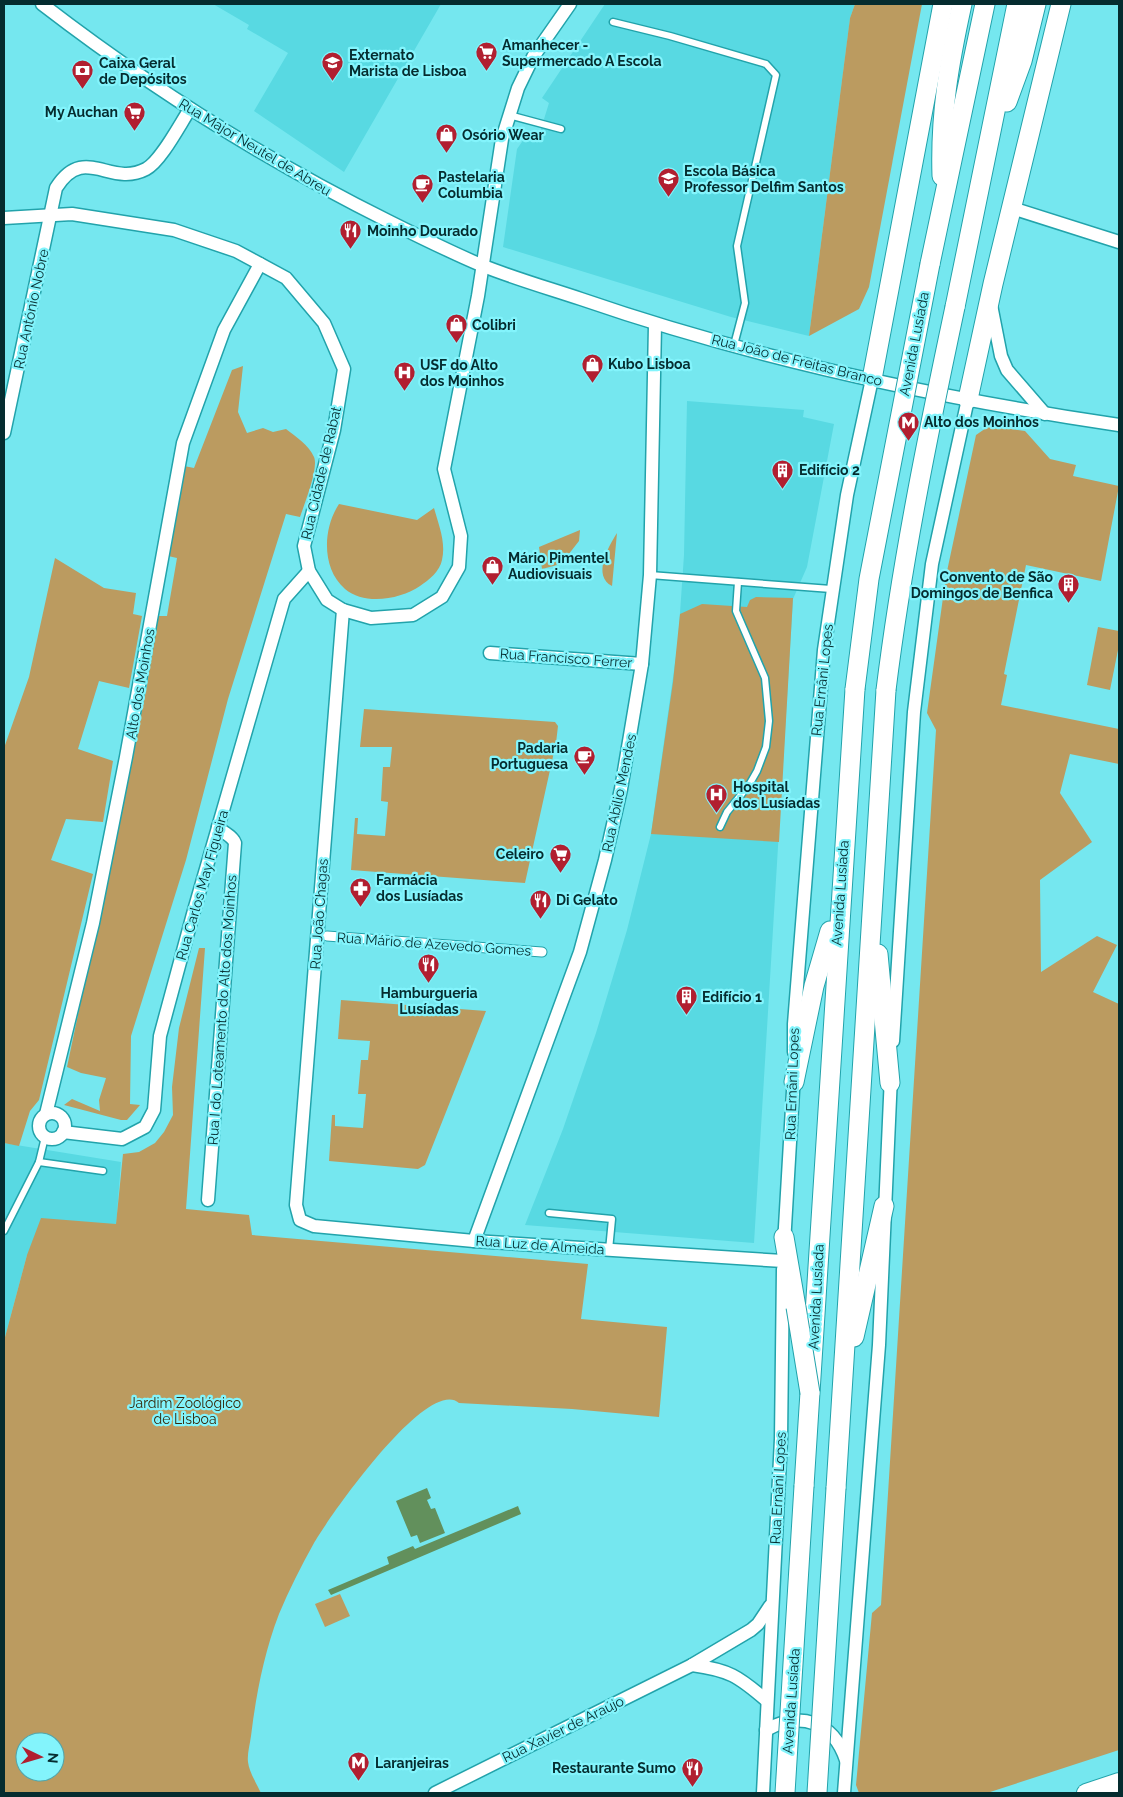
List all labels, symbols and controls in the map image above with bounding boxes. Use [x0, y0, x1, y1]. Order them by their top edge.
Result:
place label: Amanhecer - Supermercado A Escola [502, 37, 661, 69]
supermarket icon: Amanhecer - Supermercado A Escola [474, 41, 498, 72]
place label: Externato Marista de Lisboa [349, 47, 467, 79]
school or university icon: Externato Marista de Lisboa [321, 51, 345, 82]
place label: Caixa Geral de Depósitos [99, 55, 187, 87]
bank icon: Caixa Geral de Depósitos [71, 59, 95, 90]
street label: Rua Major Neutel de Abreu [176, 95, 334, 199]
supermarket icon: My Auchan [122, 100, 146, 131]
place label: My Auchan [45, 104, 118, 120]
shop icon: Osório Wear [434, 123, 458, 154]
place label: Osório Wear [462, 127, 544, 143]
place label: Escola Básica Professor Delfim Santos [684, 163, 844, 195]
school or university icon: Escola Básica Professor Delfim Santos [656, 167, 680, 198]
place label: Pastelaria Columbia [438, 169, 505, 201]
cafe icon: Pastelaria Columbia [410, 173, 434, 204]
restaurant icon: Moinho Dourado [339, 219, 363, 250]
place label: Moinho Dourado [367, 223, 478, 239]
street label: Rua António Nobre [10, 248, 52, 370]
street label: Avenida Lusíada [896, 291, 932, 397]
shop icon: Colibri [444, 313, 468, 344]
place label: Colibri [472, 317, 516, 333]
street label: Rua João de Freitas Branco [710, 331, 884, 389]
shop icon: Kubo Lisboa [580, 352, 604, 383]
place label: Kubo Lisboa [608, 356, 691, 372]
place label: USF do Alto dos Moinhos [420, 357, 504, 389]
hospital icon: USF do Alto dos Moinhos [392, 361, 416, 392]
street label: Rua Cidade de Rabat [298, 405, 344, 541]
metro station icon: Alto dos Moinhos [896, 410, 920, 441]
place label: Alto dos Moinhos [924, 414, 1039, 430]
building icon: Edifício 2 [771, 458, 795, 489]
place label: Edifício 2 [799, 462, 860, 478]
place label: Mário Pimentel Audiovisuais [508, 550, 610, 582]
shop icon: Mário Pimentel Audiovisuais [480, 554, 504, 585]
place label: Convento de São Domingos de Benfica [911, 569, 1054, 601]
building icon: Convento de São Domingos de Benfica [1057, 573, 1081, 604]
street label: Rua Ernâni Lopes [808, 623, 836, 737]
street label: Alto dos Moinhos [122, 627, 158, 741]
street label: Rua Francisco Ferrer [499, 645, 633, 671]
street label: Rua Abílio Mendes [599, 732, 639, 853]
place label: Padaria Portuguesa [491, 740, 568, 772]
cafe icon: Padaria Portuguesa [572, 744, 596, 775]
place label: Hospital dos Lusíadas [733, 779, 820, 811]
hospital icon: Hospital dos Lusíadas [705, 783, 729, 814]
street label: Rua Carlos May Figueira [173, 808, 231, 962]
street label: Avenida Lusíada [828, 840, 852, 946]
supermarket icon: Celeiro [548, 842, 572, 873]
place label: Celeiro [496, 846, 545, 862]
street label: Rua João Chagas [307, 858, 331, 970]
place label: Farmácia dos Lusíadas [376, 872, 463, 904]
street label: Rua I do Loteamento do Alto dos Moinhos [205, 874, 239, 1146]
pharmacy icon: Farmácia dos Lusíadas [348, 876, 372, 907]
restaurant icon: Di Gelato [528, 888, 552, 919]
place label: Di Gelato [556, 892, 618, 908]
street label: Rua Mário de Azevedo Gomes [336, 929, 532, 959]
restaurant icon: Hamburgueria Lusíadas [417, 953, 441, 984]
place label: Hamburgueria Lusíadas [380, 985, 478, 1017]
building icon: Edifício 1 [674, 985, 698, 1016]
place label: Edifício 1 [702, 989, 762, 1005]
street label: Rua Ernâni Lopes [782, 1027, 802, 1140]
street label: Rua Luz de Almeida [475, 1233, 605, 1257]
street label: Avenida Lusíada [805, 1244, 827, 1350]
park label: Jardim Zoológico de Lisboa [129, 1395, 241, 1427]
street label: Rua Ernâni Lopes [767, 1431, 789, 1545]
street label: Avenida Lusíada [779, 1648, 803, 1754]
street label: Rua Xavier de Araújo [500, 1693, 626, 1765]
north arrow [15, 1732, 65, 1782]
metro station icon: Laranjeiras [347, 1751, 371, 1782]
text: N [45, 1752, 61, 1764]
place label: Laranjeiras [375, 1755, 449, 1771]
restaurant icon: Restaurante Sumo [680, 1756, 704, 1787]
place label: Restaurante Sumo [552, 1760, 677, 1776]

